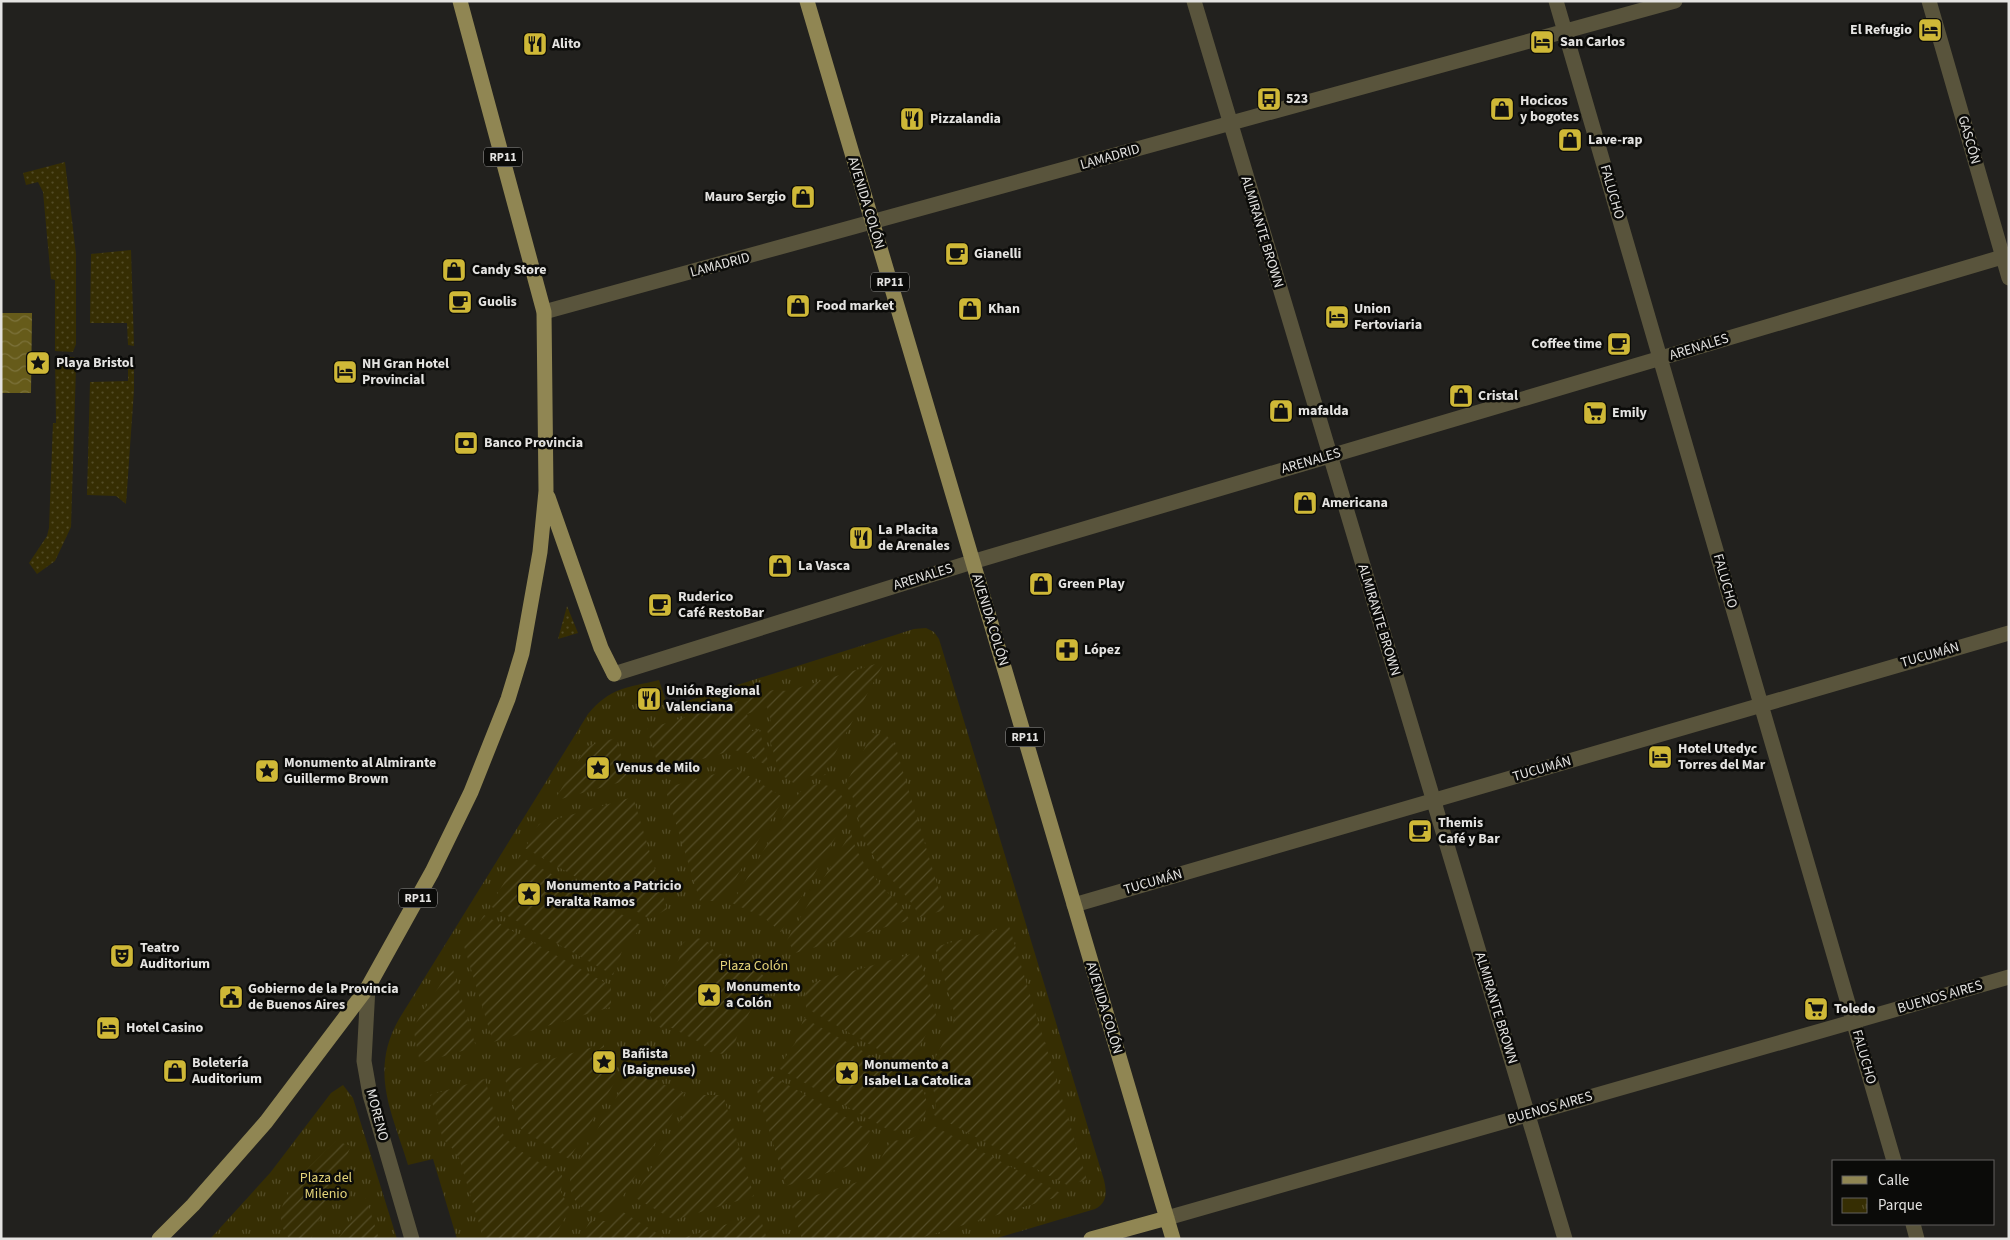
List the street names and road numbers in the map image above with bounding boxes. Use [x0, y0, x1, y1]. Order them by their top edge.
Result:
street label: GASCÓN [1953, 113, 1985, 167]
street label: LAMADRID [1078, 139, 1142, 175]
road number: RP11 [484, 148, 522, 166]
street label: AVENIDA COLÓN [843, 155, 889, 251]
street label: FALUCHO [1595, 162, 1629, 222]
street label: ALMIRANTE BROWN [1235, 174, 1289, 290]
street label: LAMADRID [688, 247, 752, 283]
road number: RP11 [871, 272, 909, 292]
street label: ARENALES [1667, 328, 1731, 366]
street label: ARENALES [1279, 443, 1343, 479]
street label: FALUCHO [1708, 551, 1742, 611]
street label: ARENALES [891, 558, 955, 596]
street label: ALMIRANTE BROWN [1352, 562, 1406, 678]
street label: AVENIDA COLÓN [967, 572, 1013, 668]
street label: TUCUMÁN [1898, 637, 1962, 673]
road number: RP11 [1006, 728, 1044, 746]
street label: TUCUMÁN [1510, 751, 1574, 787]
street label: TUCUMÁN [1121, 864, 1185, 900]
road number: RP11 [399, 888, 437, 908]
street label: ALMIRANTE BROWN [1469, 950, 1523, 1066]
street label: AVENIDA COLÓN [1081, 960, 1127, 1056]
street label: BUENOS AIRES [1895, 975, 1985, 1019]
street label: FALUCHO [1847, 1027, 1881, 1087]
street label: BUENOS AIRES [1505, 1086, 1595, 1130]
street label: MORENO [360, 1087, 394, 1143]

